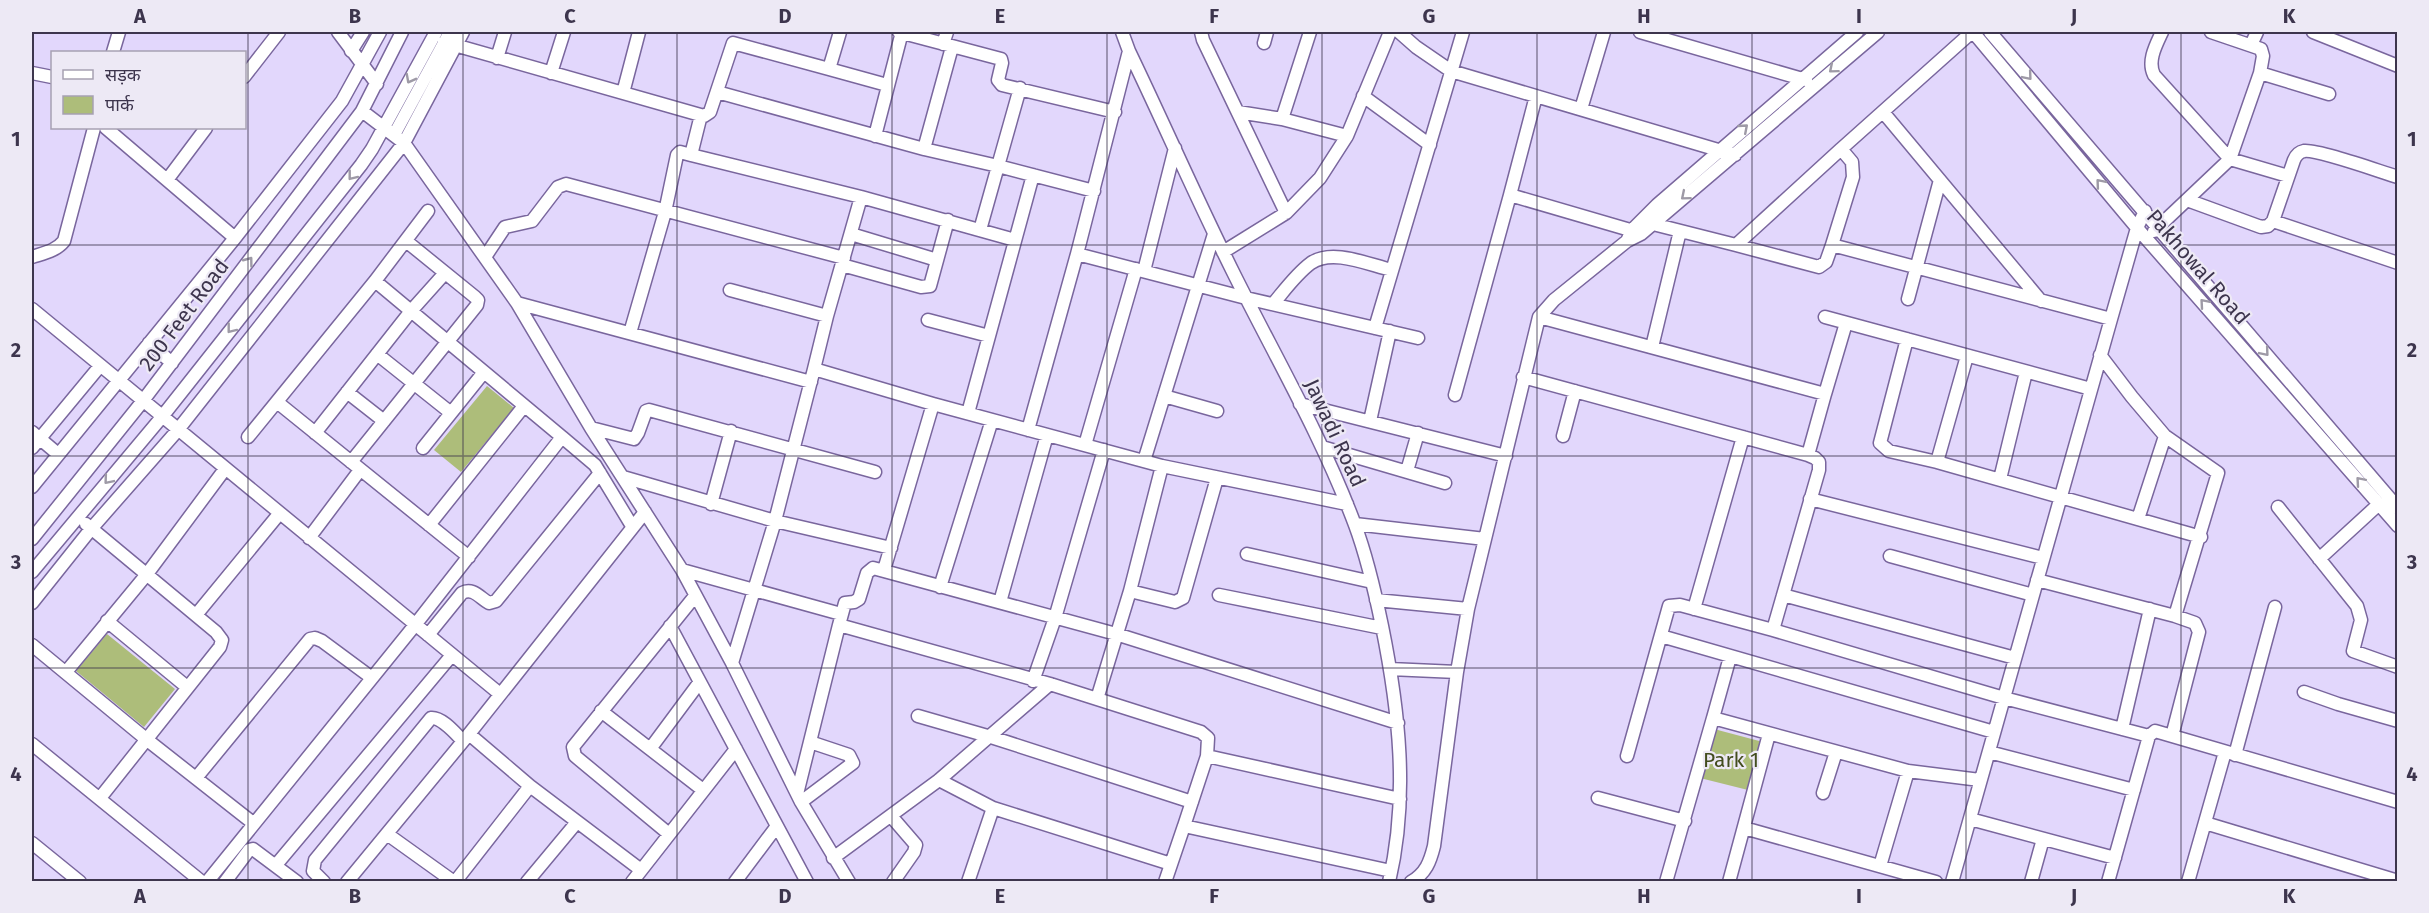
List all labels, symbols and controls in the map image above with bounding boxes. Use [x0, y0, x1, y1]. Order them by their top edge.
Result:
text: A [133, 4, 147, 28]
text: B [349, 4, 361, 28]
text: C [564, 4, 576, 28]
text: D [778, 4, 792, 28]
text: E [995, 4, 1005, 28]
text: F [1209, 4, 1219, 28]
text: G [1423, 4, 1435, 28]
text: H [1637, 4, 1651, 28]
text: I [1856, 4, 1862, 28]
text: J [2070, 4, 2077, 28]
text: K [2283, 4, 2296, 28]
legend [51, 51, 246, 129]
one-way arrow [1829, 62, 1840, 73]
text: सड़क [105, 64, 142, 86]
one-way arrow [2021, 69, 2032, 80]
one-way arrow [406, 73, 417, 84]
text: पार्क [105, 94, 135, 116]
one-way arrow [1737, 124, 1748, 135]
text: 1 [11, 127, 21, 151]
text: 1 [2407, 127, 2417, 151]
one-way arrow [348, 169, 359, 180]
one-way arrow [2096, 179, 2107, 190]
one-way arrow [1681, 189, 1692, 200]
street label: Pakhowal Road [2141, 204, 2255, 330]
street label: 200 Feet Road [133, 254, 235, 376]
one-way arrow [241, 257, 252, 268]
one-way arrow [2200, 299, 2211, 310]
one-way arrow [227, 322, 238, 333]
text: 2 [11, 338, 21, 362]
text: 2 [2407, 338, 2417, 362]
one-way arrow [2257, 345, 2268, 356]
street label: Jawadi Road [1299, 375, 1371, 491]
one-way arrow [104, 473, 115, 484]
one-way arrow [2356, 477, 2367, 488]
text: 3 [10, 550, 21, 574]
text: 3 [2406, 550, 2417, 574]
park label: Park 1 [1703, 747, 1759, 773]
text: 4 [10, 762, 22, 786]
text: 4 [2406, 762, 2418, 786]
text: A [133, 884, 147, 908]
text: B [349, 884, 361, 908]
text: C [564, 884, 576, 908]
text: D [778, 884, 792, 908]
text: E [995, 884, 1005, 908]
text: F [1209, 884, 1219, 908]
text: G [1423, 884, 1435, 908]
text: H [1637, 884, 1651, 908]
text: I [1856, 884, 1862, 908]
text: J [2070, 884, 2077, 908]
text: K [2283, 884, 2296, 908]

